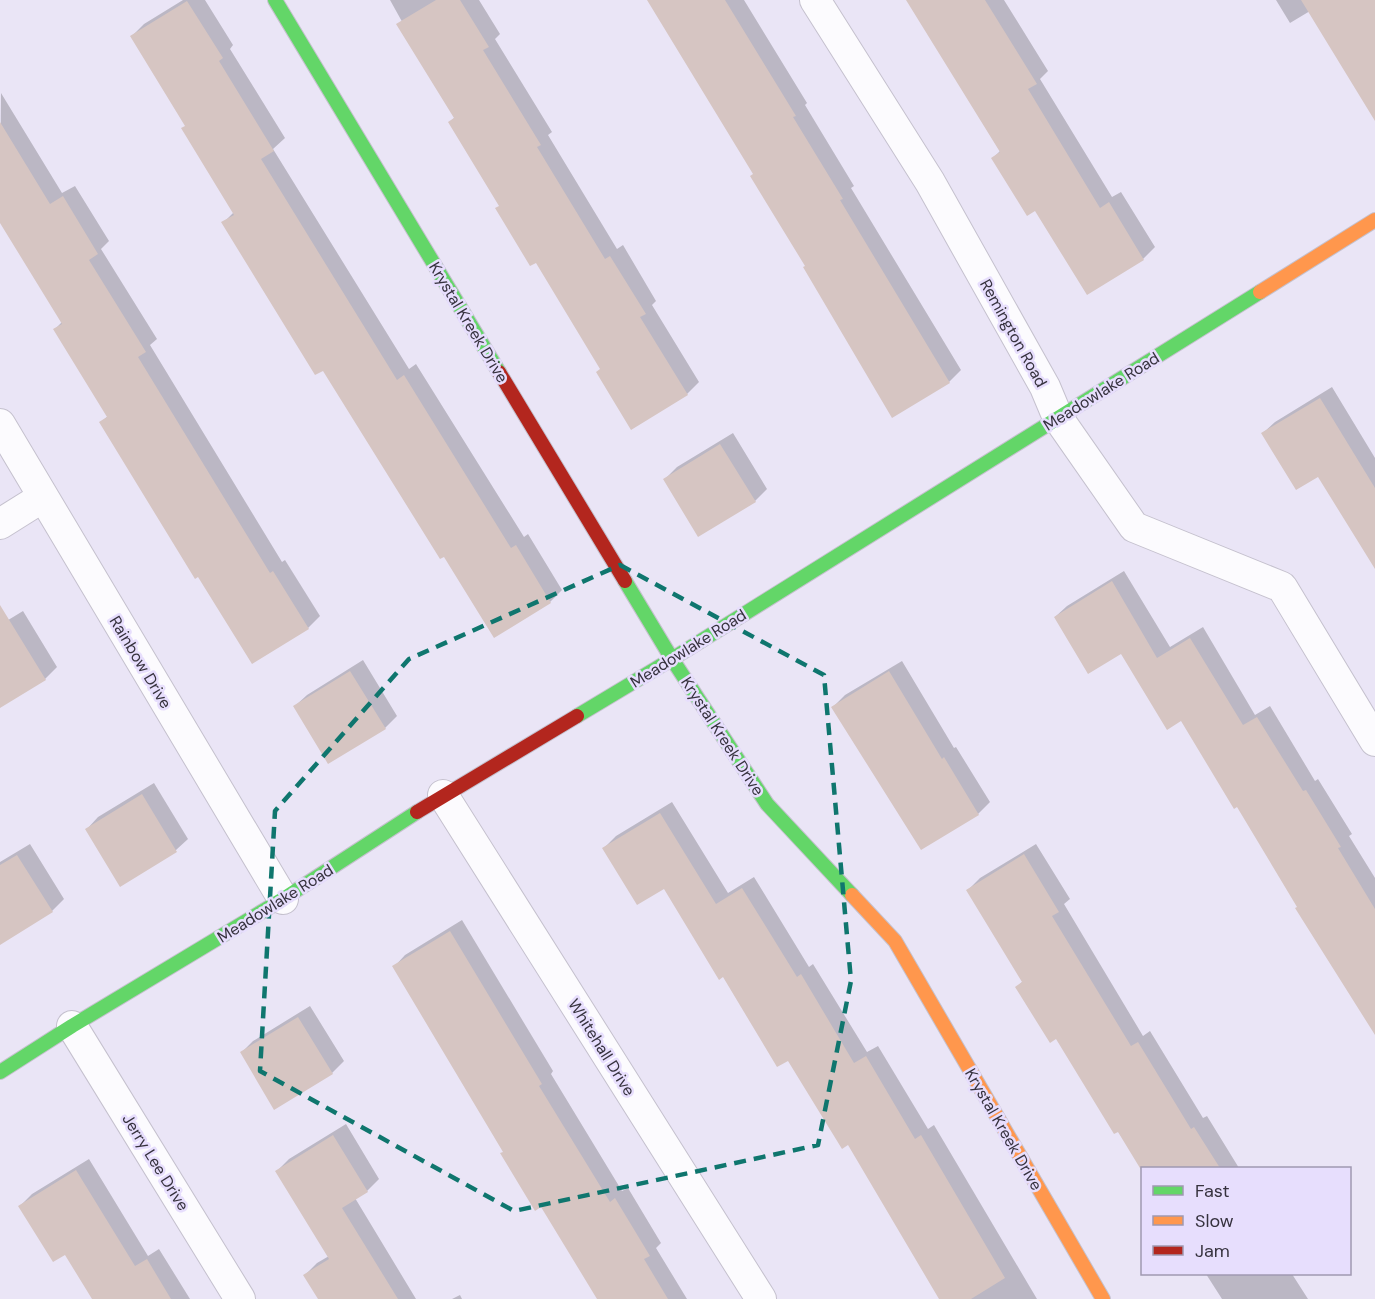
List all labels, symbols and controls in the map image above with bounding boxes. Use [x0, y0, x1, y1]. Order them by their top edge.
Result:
street label: Krystal Kreek Drive [424, 258, 513, 387]
street label: Remington Road [975, 275, 1052, 391]
street label: Meadowlake Road [1039, 347, 1163, 436]
street label: Meadowlake Road [626, 604, 750, 693]
street label: Rainbow Drive [105, 612, 176, 712]
street label: Krystal Kreek Drive [676, 673, 769, 800]
street label: Meadowlake Road [213, 859, 337, 948]
street label: Whitehall Drive [563, 995, 640, 1100]
street label: Krystal Kreek Drive [960, 1064, 1047, 1194]
street label: Jerry Lee Drive [117, 1110, 194, 1215]
legend [1141, 1167, 1351, 1275]
text: Fast [1195, 1179, 1230, 1203]
text: Slow [1195, 1209, 1234, 1233]
text: Jam [1195, 1239, 1230, 1263]

